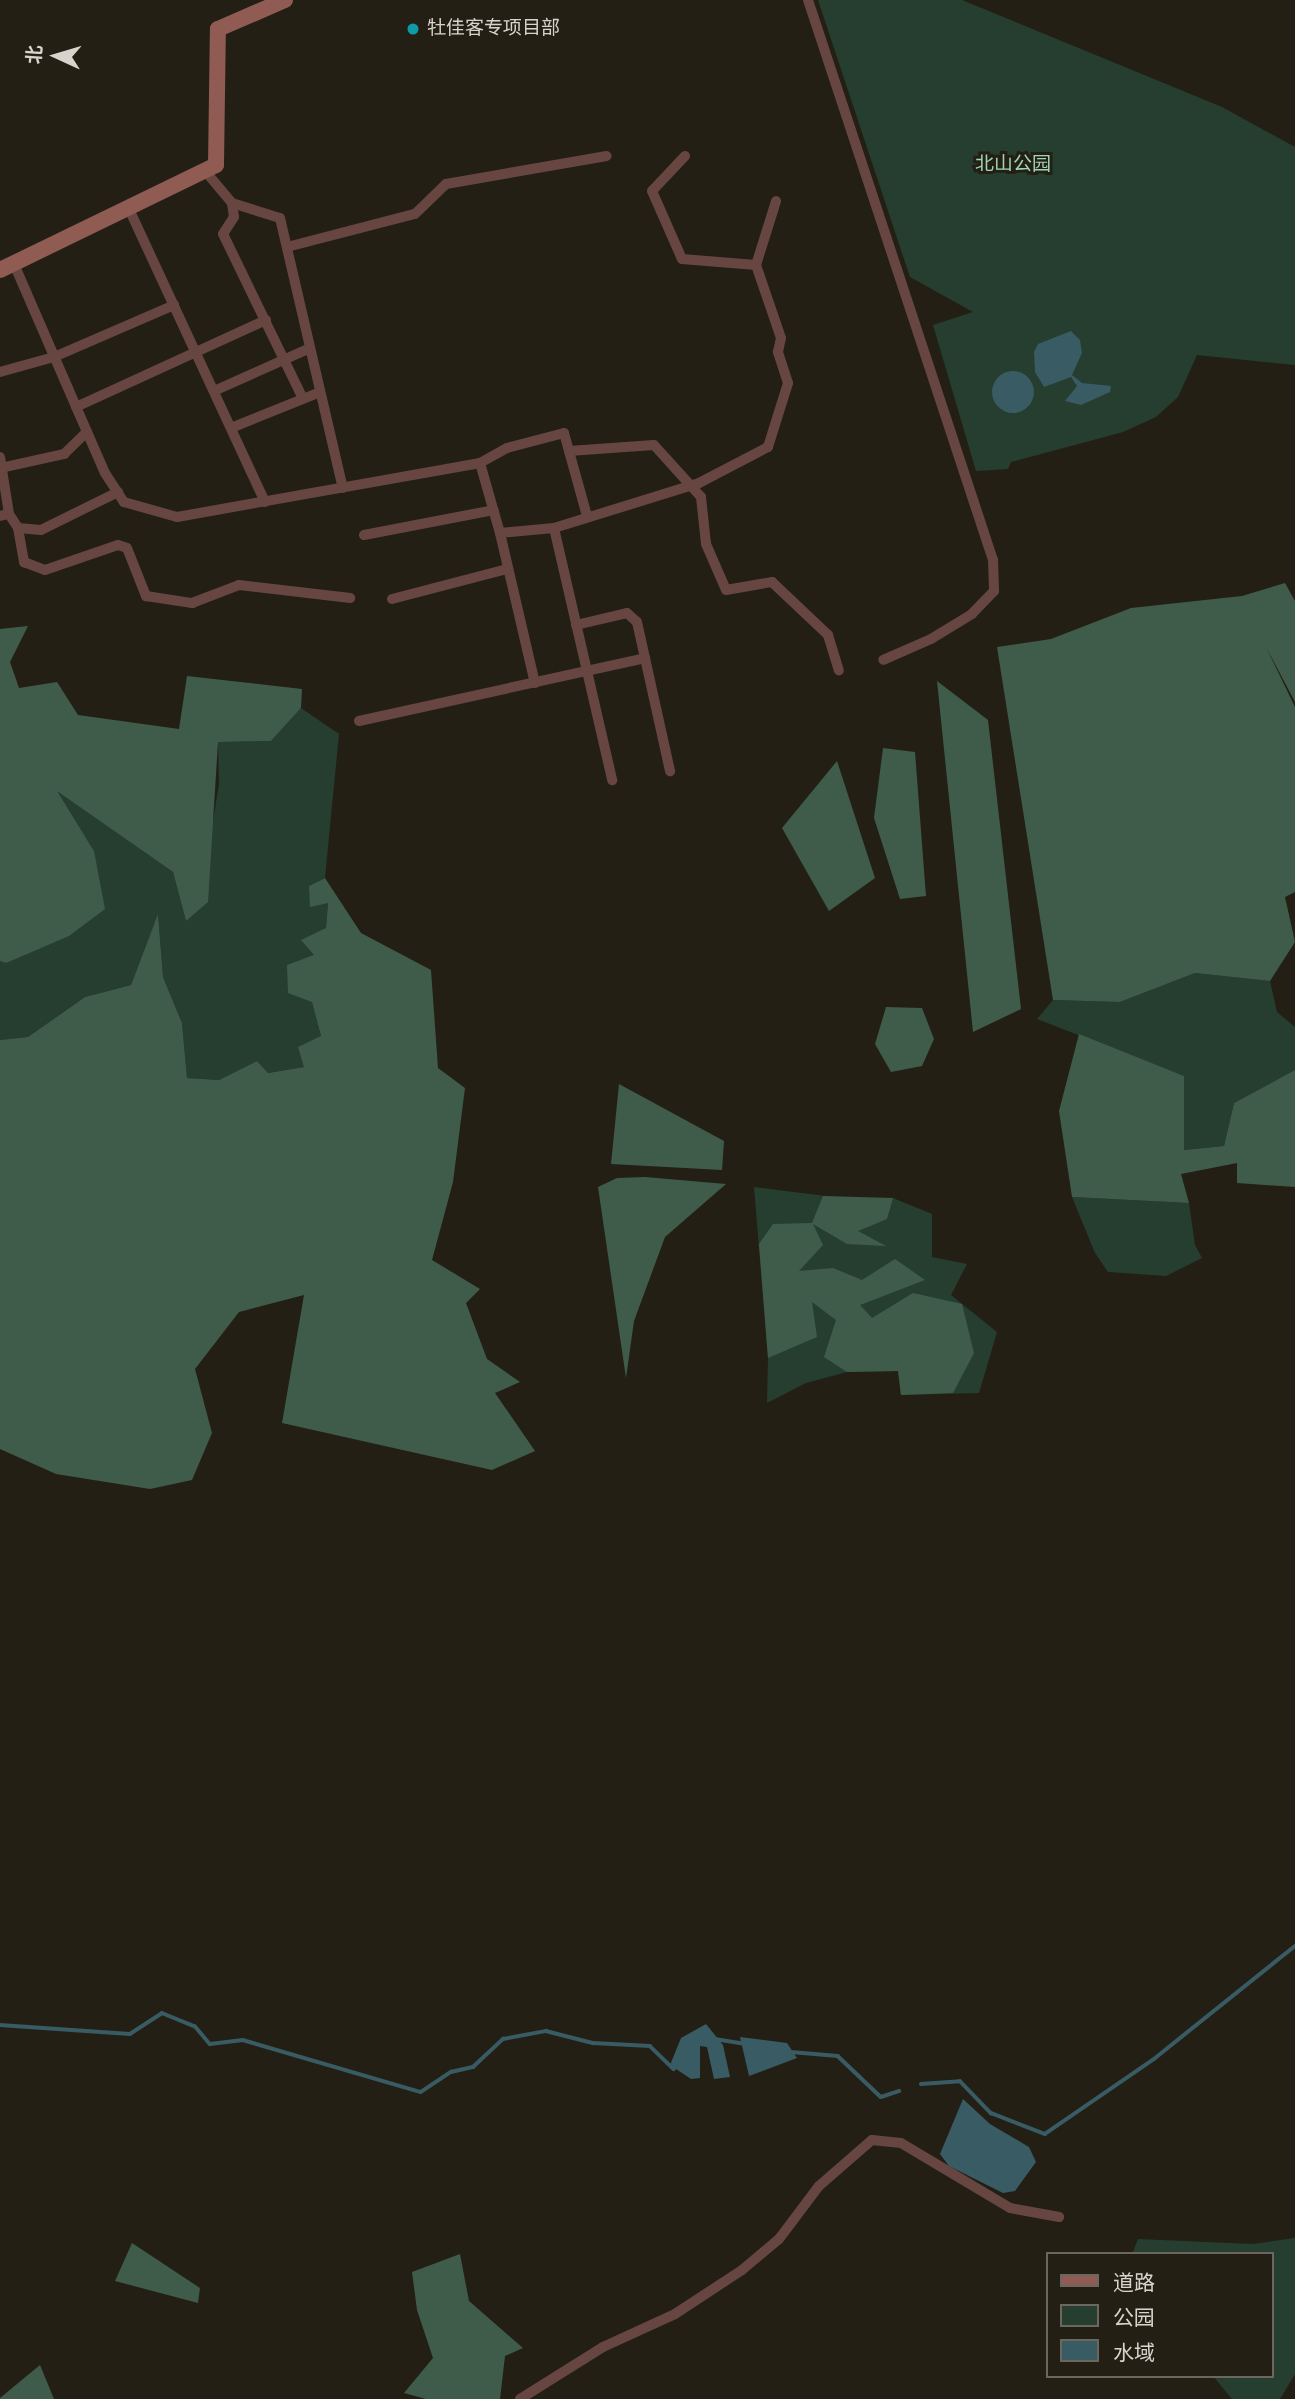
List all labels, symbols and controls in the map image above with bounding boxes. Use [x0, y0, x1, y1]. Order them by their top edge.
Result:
place label: 牡佳客专项目部 [427, 18, 560, 40]
north arrow [21, 21, 91, 91]
marker: 牡佳客专项目部 [405, 21, 421, 37]
text: 北 [23, 44, 47, 65]
park label: 北山公园 [975, 154, 1051, 176]
legend [1046, 2252, 1274, 2378]
text: 道路 [1113, 2271, 1155, 2296]
text: 公园 [1113, 2306, 1155, 2331]
text: 水域 [1113, 2341, 1155, 2366]

